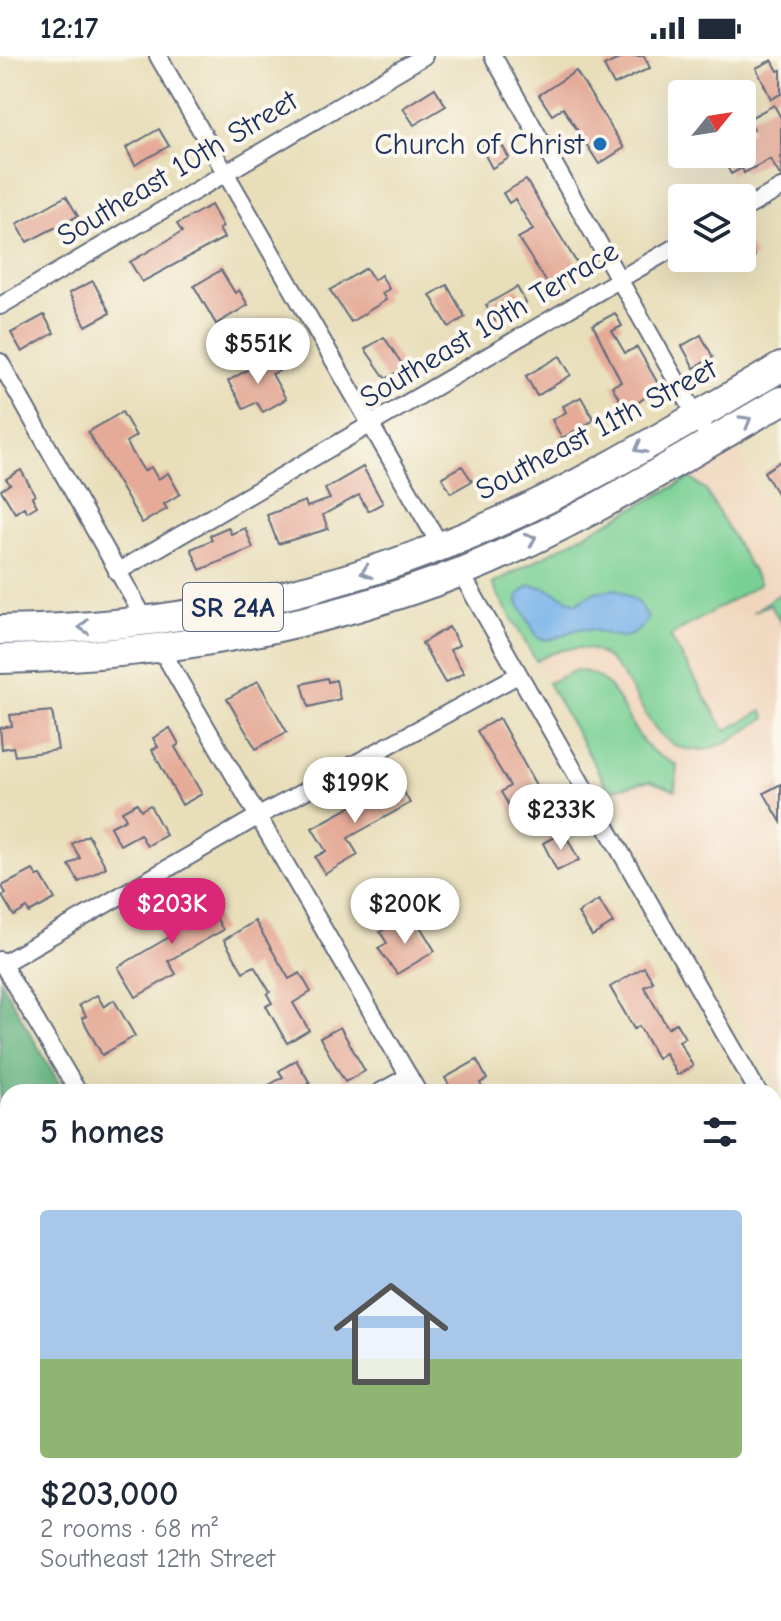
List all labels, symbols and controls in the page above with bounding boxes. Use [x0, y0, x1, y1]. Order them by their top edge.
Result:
text: 12:17 [40, 11, 98, 46]
north arrow [668, 80, 756, 168]
map controls [668, 80, 756, 272]
street label: Southeast 10th Street [51, 82, 305, 254]
place label: Church of Christ [374, 127, 585, 162]
marker: Church of Christ [591, 135, 609, 153]
button: layers [668, 184, 756, 272]
street label: Southeast 10th Terrace [354, 233, 625, 415]
pin: $551K [202, 318, 314, 386]
text: $551K [224, 329, 292, 359]
street label: Southeast 11th Street [470, 351, 724, 508]
one-way arrow [737, 415, 752, 431]
one-way arrow [634, 438, 649, 453]
one-way arrow [523, 533, 538, 549]
one-way arrow [360, 563, 374, 579]
road number: SR 24A [183, 583, 283, 631]
one-way arrow [77, 618, 90, 635]
pin: $199K [299, 757, 411, 825]
text: $199K [321, 768, 389, 798]
pin: $233K [505, 784, 617, 852]
text: $233K [527, 795, 595, 825]
pin: $203K [116, 878, 228, 946]
pin: $200K [349, 878, 461, 946]
text: $203K [137, 889, 207, 919]
text: $200K [369, 889, 441, 919]
icon: filters [698, 1110, 742, 1154]
text: 5 homes [40, 1112, 164, 1152]
icon: home [319, 1262, 463, 1406]
text: $203,000 [40, 1474, 178, 1514]
text: 2 rooms · 68 m² [40, 1514, 218, 1544]
text: Southeast 12th Street [40, 1544, 275, 1574]

